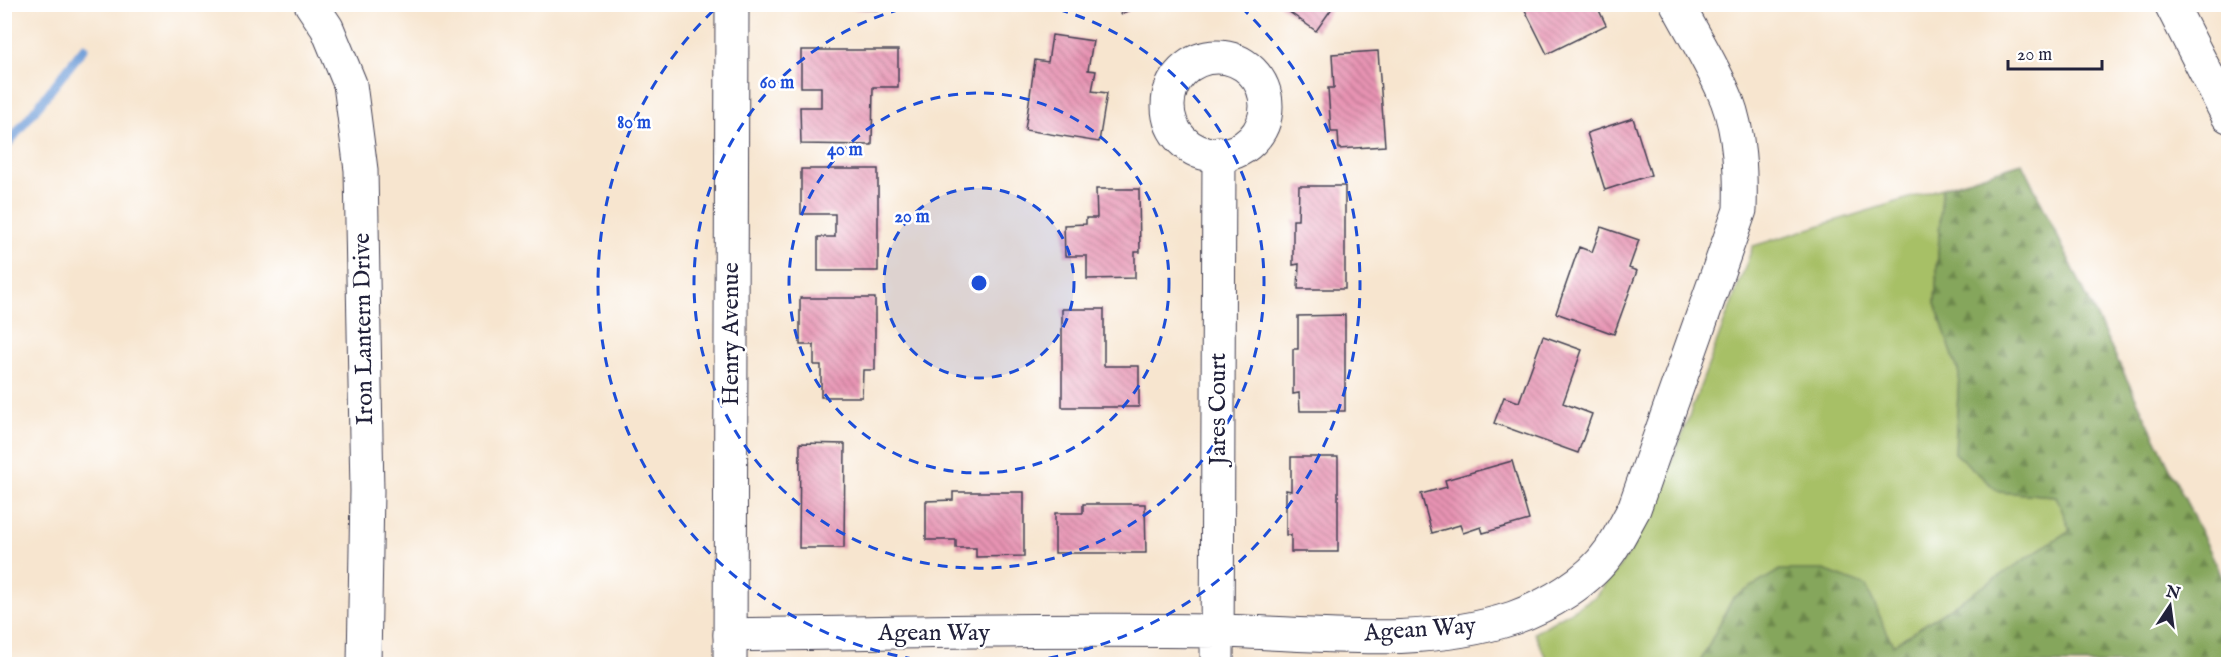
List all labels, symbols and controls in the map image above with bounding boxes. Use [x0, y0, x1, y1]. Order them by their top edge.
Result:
scale bar [2008, 33, 2102, 71]
text: 20 m [2017, 44, 2052, 67]
text: 60 m [760, 72, 794, 95]
text: 80 m [617, 112, 651, 135]
text: 40 m [827, 139, 863, 162]
text: 20 m [894, 206, 930, 229]
street label: Iron Lantern Drive [347, 233, 381, 425]
street label: Henry Avenue [716, 262, 747, 406]
centre of rings [969, 273, 989, 293]
street label: Jares Court [1203, 353, 1234, 468]
north arrow [2140, 576, 2200, 636]
text: N [2163, 582, 2182, 605]
street label: Agean Way [1362, 611, 1477, 649]
street label: Agean Way [877, 618, 990, 649]

